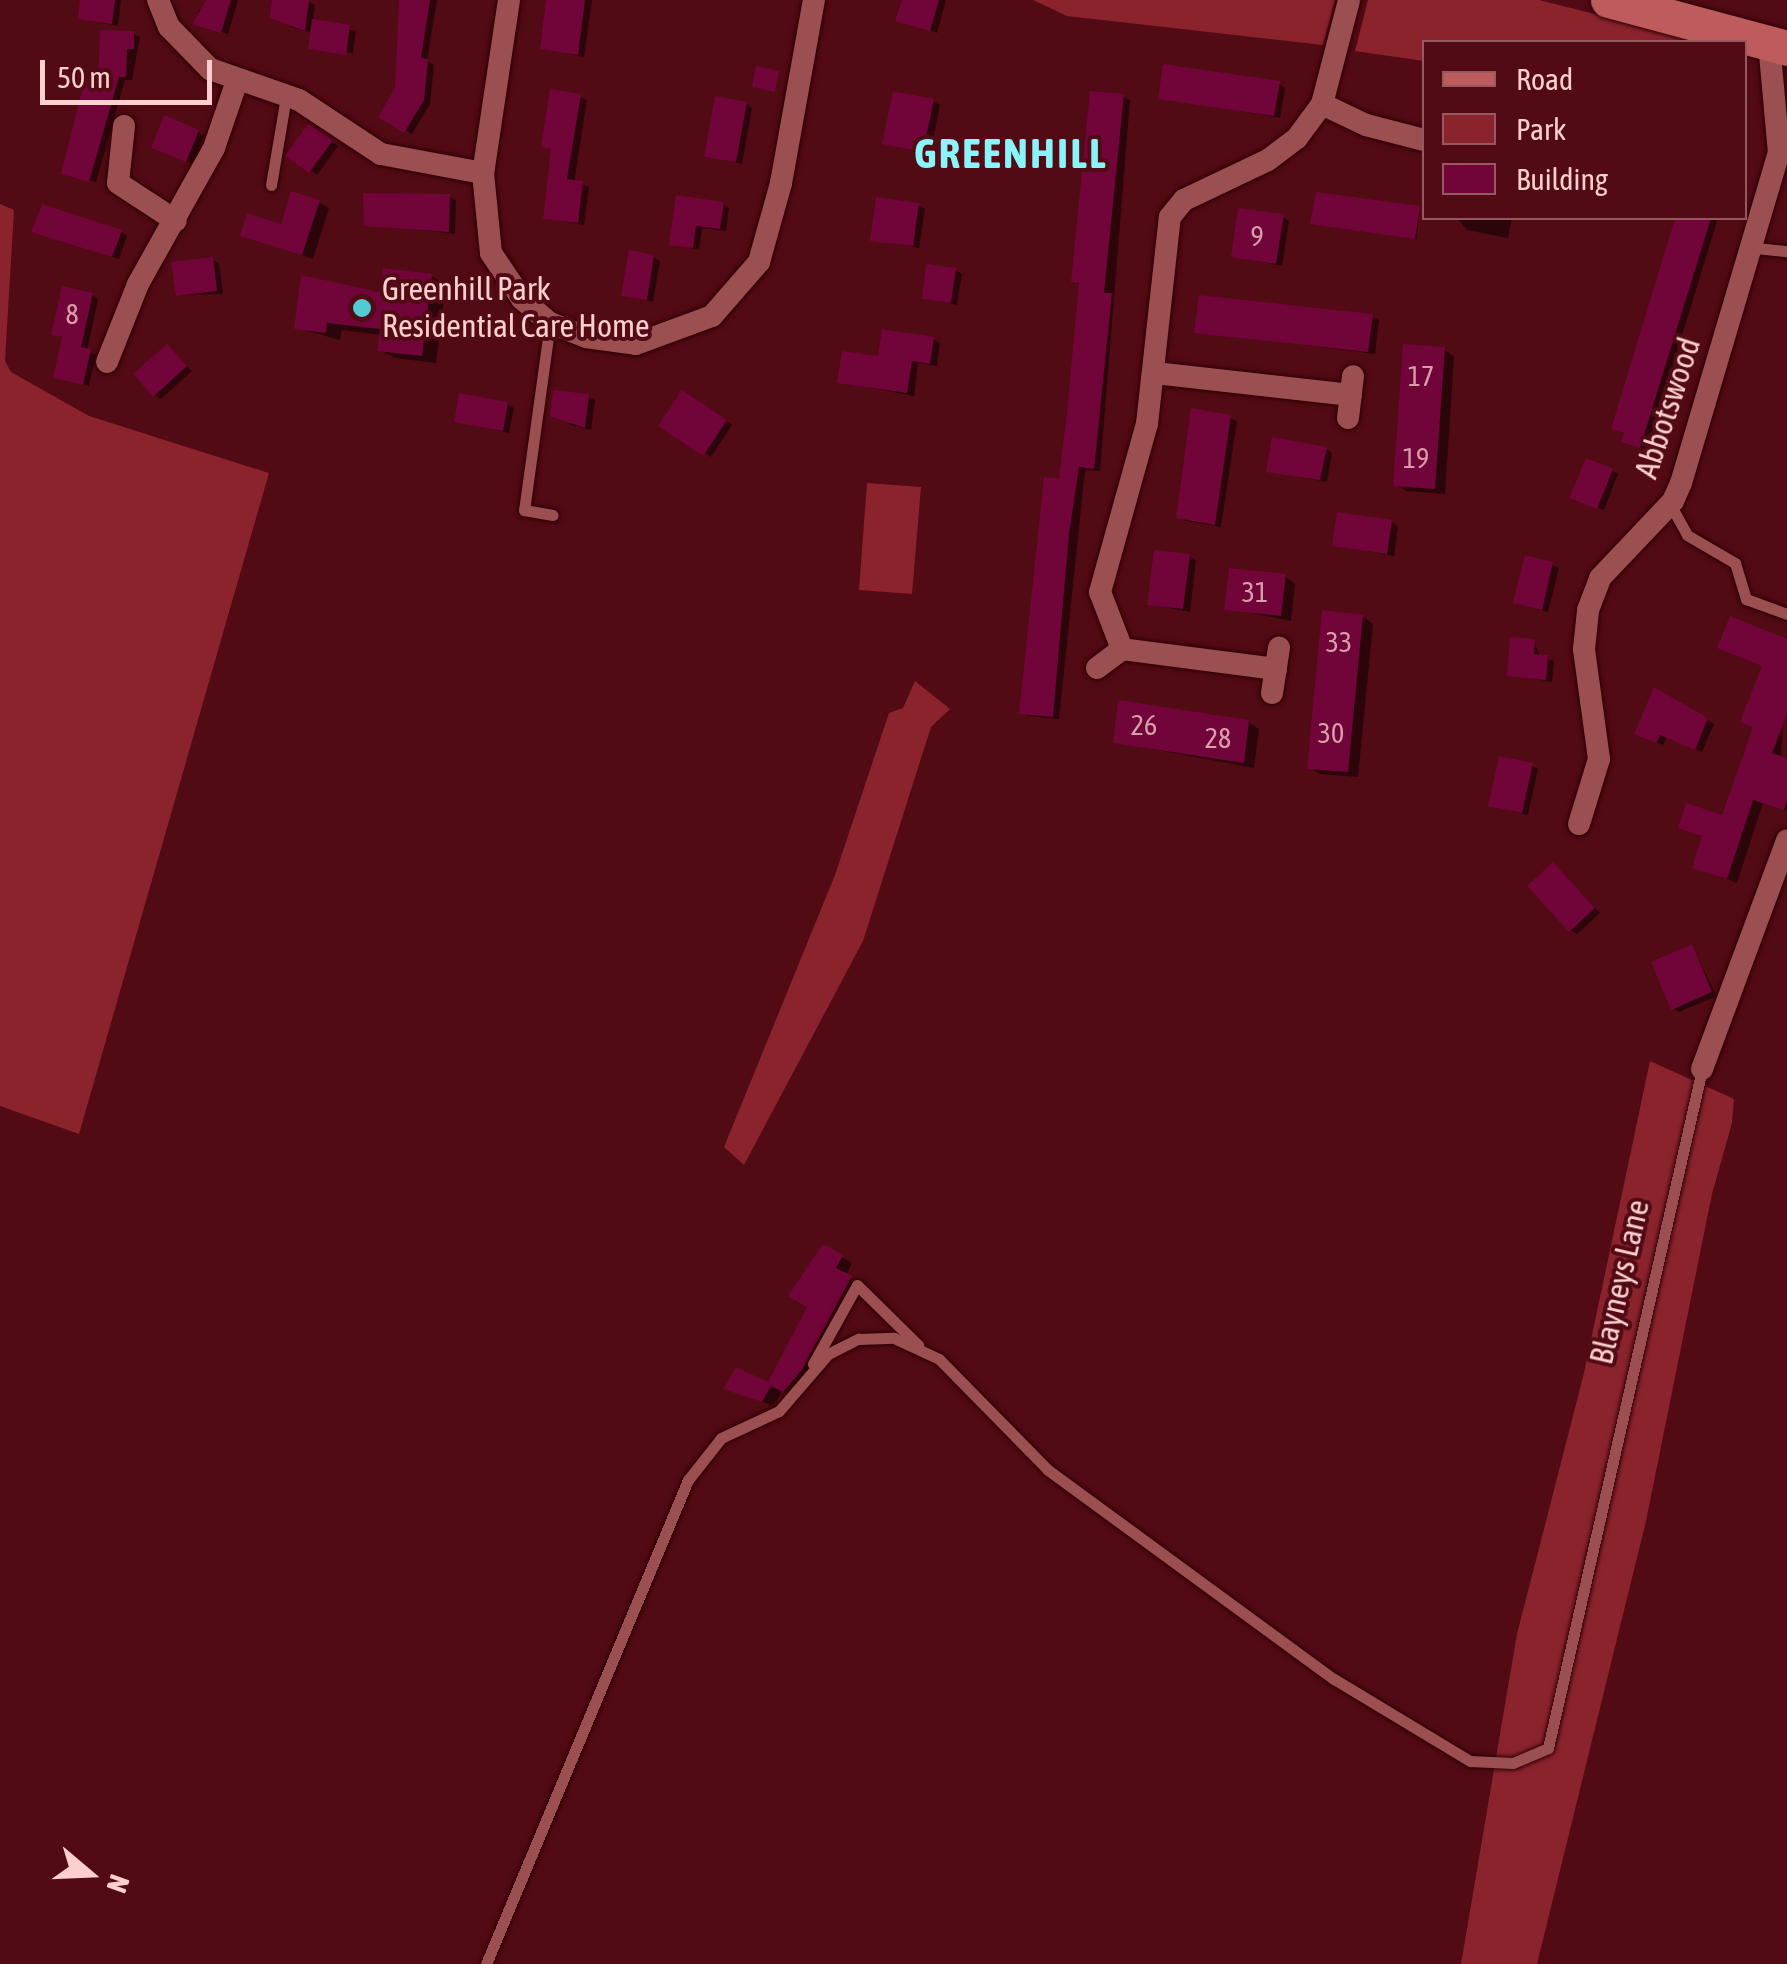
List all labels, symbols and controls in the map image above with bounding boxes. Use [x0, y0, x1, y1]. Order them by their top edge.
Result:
scale bar [45, 40, 218, 102]
legend [1422, 40, 1747, 220]
text: 50 m [57, 60, 111, 94]
text: Road [1516, 62, 1573, 96]
text: Park [1516, 112, 1566, 146]
district label: GREENHILL [914, 128, 1108, 178]
text: Building [1516, 162, 1608, 196]
house number: 9 [1250, 219, 1264, 253]
place label: Greenhill Park Residential Care Home [382, 271, 650, 346]
house number: 8 [65, 297, 79, 331]
marker: Greenhill Park Residential Care Home [351, 297, 373, 319]
street label: Abbotswood [1627, 333, 1709, 483]
house number: 17 [1408, 359, 1434, 393]
house number: 19 [1403, 441, 1429, 475]
house number: 31 [1242, 575, 1268, 609]
house number: 33 [1326, 625, 1352, 659]
house number: 26 [1131, 708, 1157, 742]
house number: 30 [1318, 716, 1344, 750]
house number: 28 [1205, 721, 1231, 755]
street label: Blayneys Lane [1582, 1196, 1658, 1368]
north arrow [40, 1824, 140, 1924]
text: N [101, 1871, 136, 1897]

